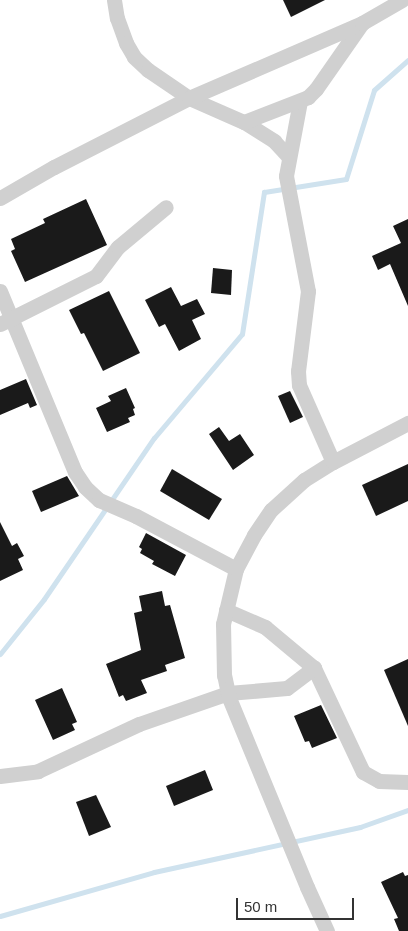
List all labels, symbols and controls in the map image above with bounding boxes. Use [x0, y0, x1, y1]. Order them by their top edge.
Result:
scale bar [238, 888, 356, 920]
text: 50 m [244, 898, 277, 915]

